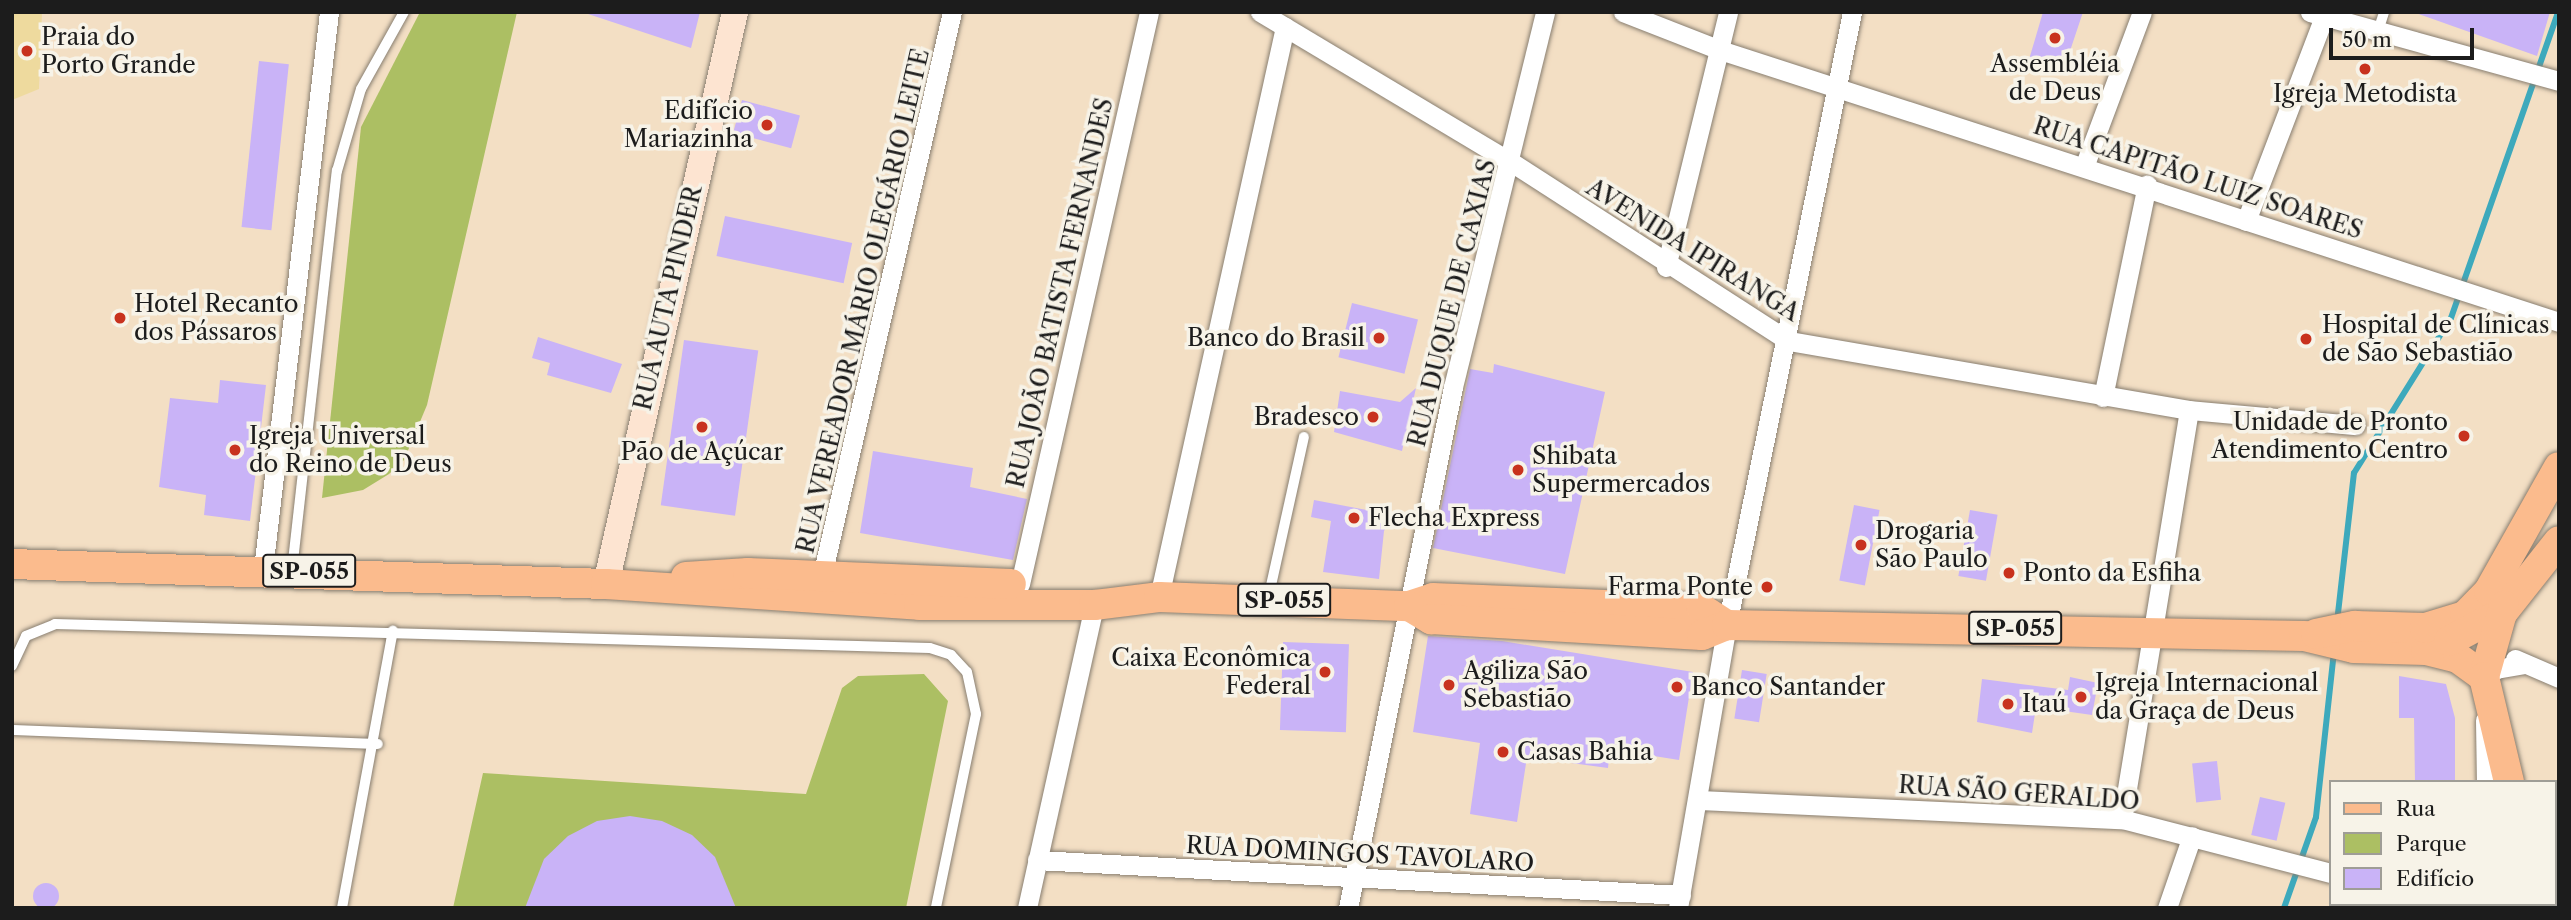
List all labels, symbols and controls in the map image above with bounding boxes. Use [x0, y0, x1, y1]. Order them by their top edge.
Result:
scale bar [2333, 14, 2478, 58]
place label: Praia do Porto Grande [41, 23, 196, 79]
text: 50 m [2342, 27, 2392, 52]
marker: Assembléia de Deus [2047, 30, 2063, 46]
marker: Praia do Porto Grande [19, 43, 35, 59]
street label: RUA VEREADOR MÁRIO OLEGÁRIO LEITE [790, 44, 936, 558]
place label: Assembléia de Deus [1990, 50, 2120, 106]
marker: Igreja Metodista [2357, 61, 2373, 77]
place label: Igreja Metodista [2273, 80, 2457, 108]
street label: RUA JOÃO BATISTA FERNANDES [1001, 94, 1119, 492]
place label: Edifício Mariazinha [624, 97, 753, 153]
street label: RUA CAPITÃO LUIZ SOARES [2029, 111, 2367, 245]
marker: Edifício Mariazinha [759, 117, 775, 133]
street label: RUA DUQUE DE CAXIAS [1402, 156, 1502, 450]
street label: AVENIDA IPIRANGA [1581, 172, 1805, 328]
street label: RUA AUTA PINDER [628, 181, 708, 415]
place label: Hotel Recanto dos Pássaros [134, 290, 299, 346]
marker: Hotel Recanto dos Pássaros [112, 310, 128, 326]
place label: Hospital de Clínicas de São Sebastião [2322, 311, 2549, 367]
place label: Banco do Brasil [1187, 324, 1365, 352]
marker: Hospital de Clínicas de São Sebastião [2296, 329, 2316, 349]
marker: Banco do Brasil [1371, 330, 1387, 346]
place label: Bradesco [1254, 403, 1359, 431]
place label: Unidade de Pronto Atendimento Centro [2211, 408, 2448, 464]
marker: Bradesco [1365, 409, 1381, 425]
marker: Pão de Açúcar [694, 419, 710, 435]
place label: Igreja Universal do Reino de Deus [249, 422, 452, 478]
marker: Unidade de Pronto Atendimento Centro [2454, 426, 2474, 446]
place label: Pão de Açúcar [620, 438, 784, 466]
marker: Igreja Universal do Reino de Deus [227, 442, 243, 458]
place label: Shibata Supermercados [1532, 442, 1710, 498]
marker: Shibata Supermercados [1510, 462, 1526, 478]
place label: Flecha Express [1368, 504, 1540, 532]
marker: Flecha Express [1346, 510, 1362, 526]
place label: Drogaria São Paulo [1875, 517, 1988, 573]
marker: Drogaria São Paulo [1853, 537, 1869, 553]
road number: SP-055 [262, 552, 356, 590]
place label: Ponto da Esfiha [2023, 559, 2201, 587]
marker: Ponto da Esfiha [2001, 565, 2017, 581]
place label: Farma Ponte [1607, 573, 1753, 601]
marker: Farma Ponte [1759, 579, 1775, 595]
road number: SP-055 [1237, 580, 1331, 620]
road number: SP-055 [1968, 608, 2062, 648]
place label: Caixa Econômica Federal [1111, 644, 1311, 700]
place label: Agiliza São Sebastião [1463, 657, 1588, 713]
marker: Caixa Econômica Federal [1317, 664, 1333, 680]
place label: Igreja Internacional da Graça de Deus [2095, 669, 2319, 725]
place label: Banco Santander [1691, 673, 1885, 701]
marker: Agiliza São Sebastião [1441, 677, 1457, 693]
marker: Banco Santander [1669, 679, 1685, 695]
marker: Igreja Internacional da Graça de Deus [2073, 689, 2089, 705]
place label: Itaú [2022, 690, 2066, 718]
marker: Itaú [2000, 696, 2016, 712]
place label: Casas Bahia [1517, 738, 1653, 766]
marker: Casas Bahia [1495, 744, 1511, 760]
street label: RUA SÃO GERALDO [1897, 770, 2141, 816]
legend [2330, 780, 2557, 906]
text: Rua [2396, 796, 2435, 821]
street label: RUA DOMINGOS TAVOLARO [1184, 830, 1536, 878]
text: Parque [2396, 831, 2467, 856]
text: Edifício [2396, 866, 2474, 891]

